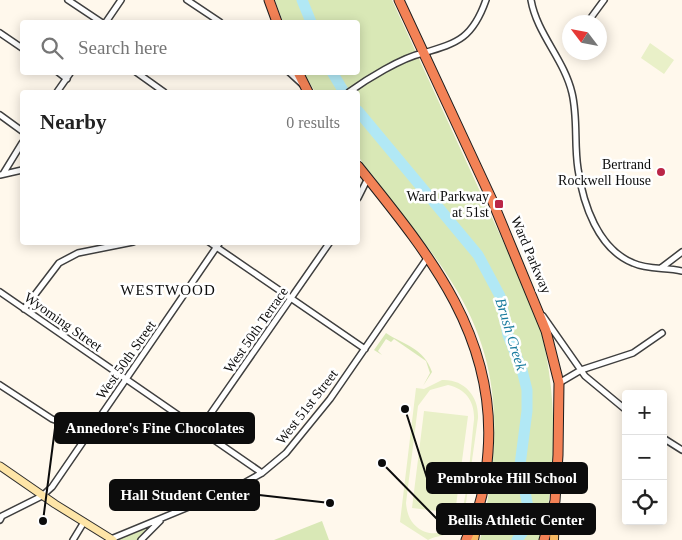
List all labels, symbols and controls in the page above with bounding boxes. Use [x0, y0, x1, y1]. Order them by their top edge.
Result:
north arrow [562, 15, 607, 60]
search box [20, 20, 360, 75]
icon: search [38, 34, 66, 62]
text: Search here [78, 37, 167, 58]
text: Nearby [40, 110, 107, 134]
text: 0 results [286, 114, 340, 131]
place label: Bertrand Rockwell House [558, 157, 651, 188]
marker: Bertrand Rockwell House [655, 166, 667, 178]
place label: Ward Parkway at 51st [407, 189, 489, 220]
marker: Ward Parkway at 51st [493, 198, 505, 210]
street label: Ward Parkway [508, 214, 554, 296]
district label: WESTWOOD [120, 282, 216, 298]
street label: West 50th Terrace [221, 284, 291, 376]
street label: Wyoming Street [21, 290, 105, 354]
water label: Brush Creek [492, 296, 530, 372]
street label: West 50th Street [93, 318, 159, 402]
street label: West 51st Street [273, 367, 341, 447]
map controls [622, 390, 667, 525]
button: + [622, 390, 667, 435]
callout: Annedore's Fine Chocolates [55, 413, 254, 443]
text: Annedore's Fine Chocolates [66, 420, 245, 436]
button: − [622, 435, 667, 480]
callout: Pembroke Hill School [427, 463, 587, 493]
text: Pembroke Hill School [437, 470, 577, 486]
callout: Hall Student Center [110, 480, 259, 510]
button: locate [622, 480, 667, 525]
text: Hall Student Center [120, 487, 250, 503]
callout: Bellis Athletic Center [437, 504, 595, 534]
text: Bellis Athletic Center [448, 512, 585, 528]

